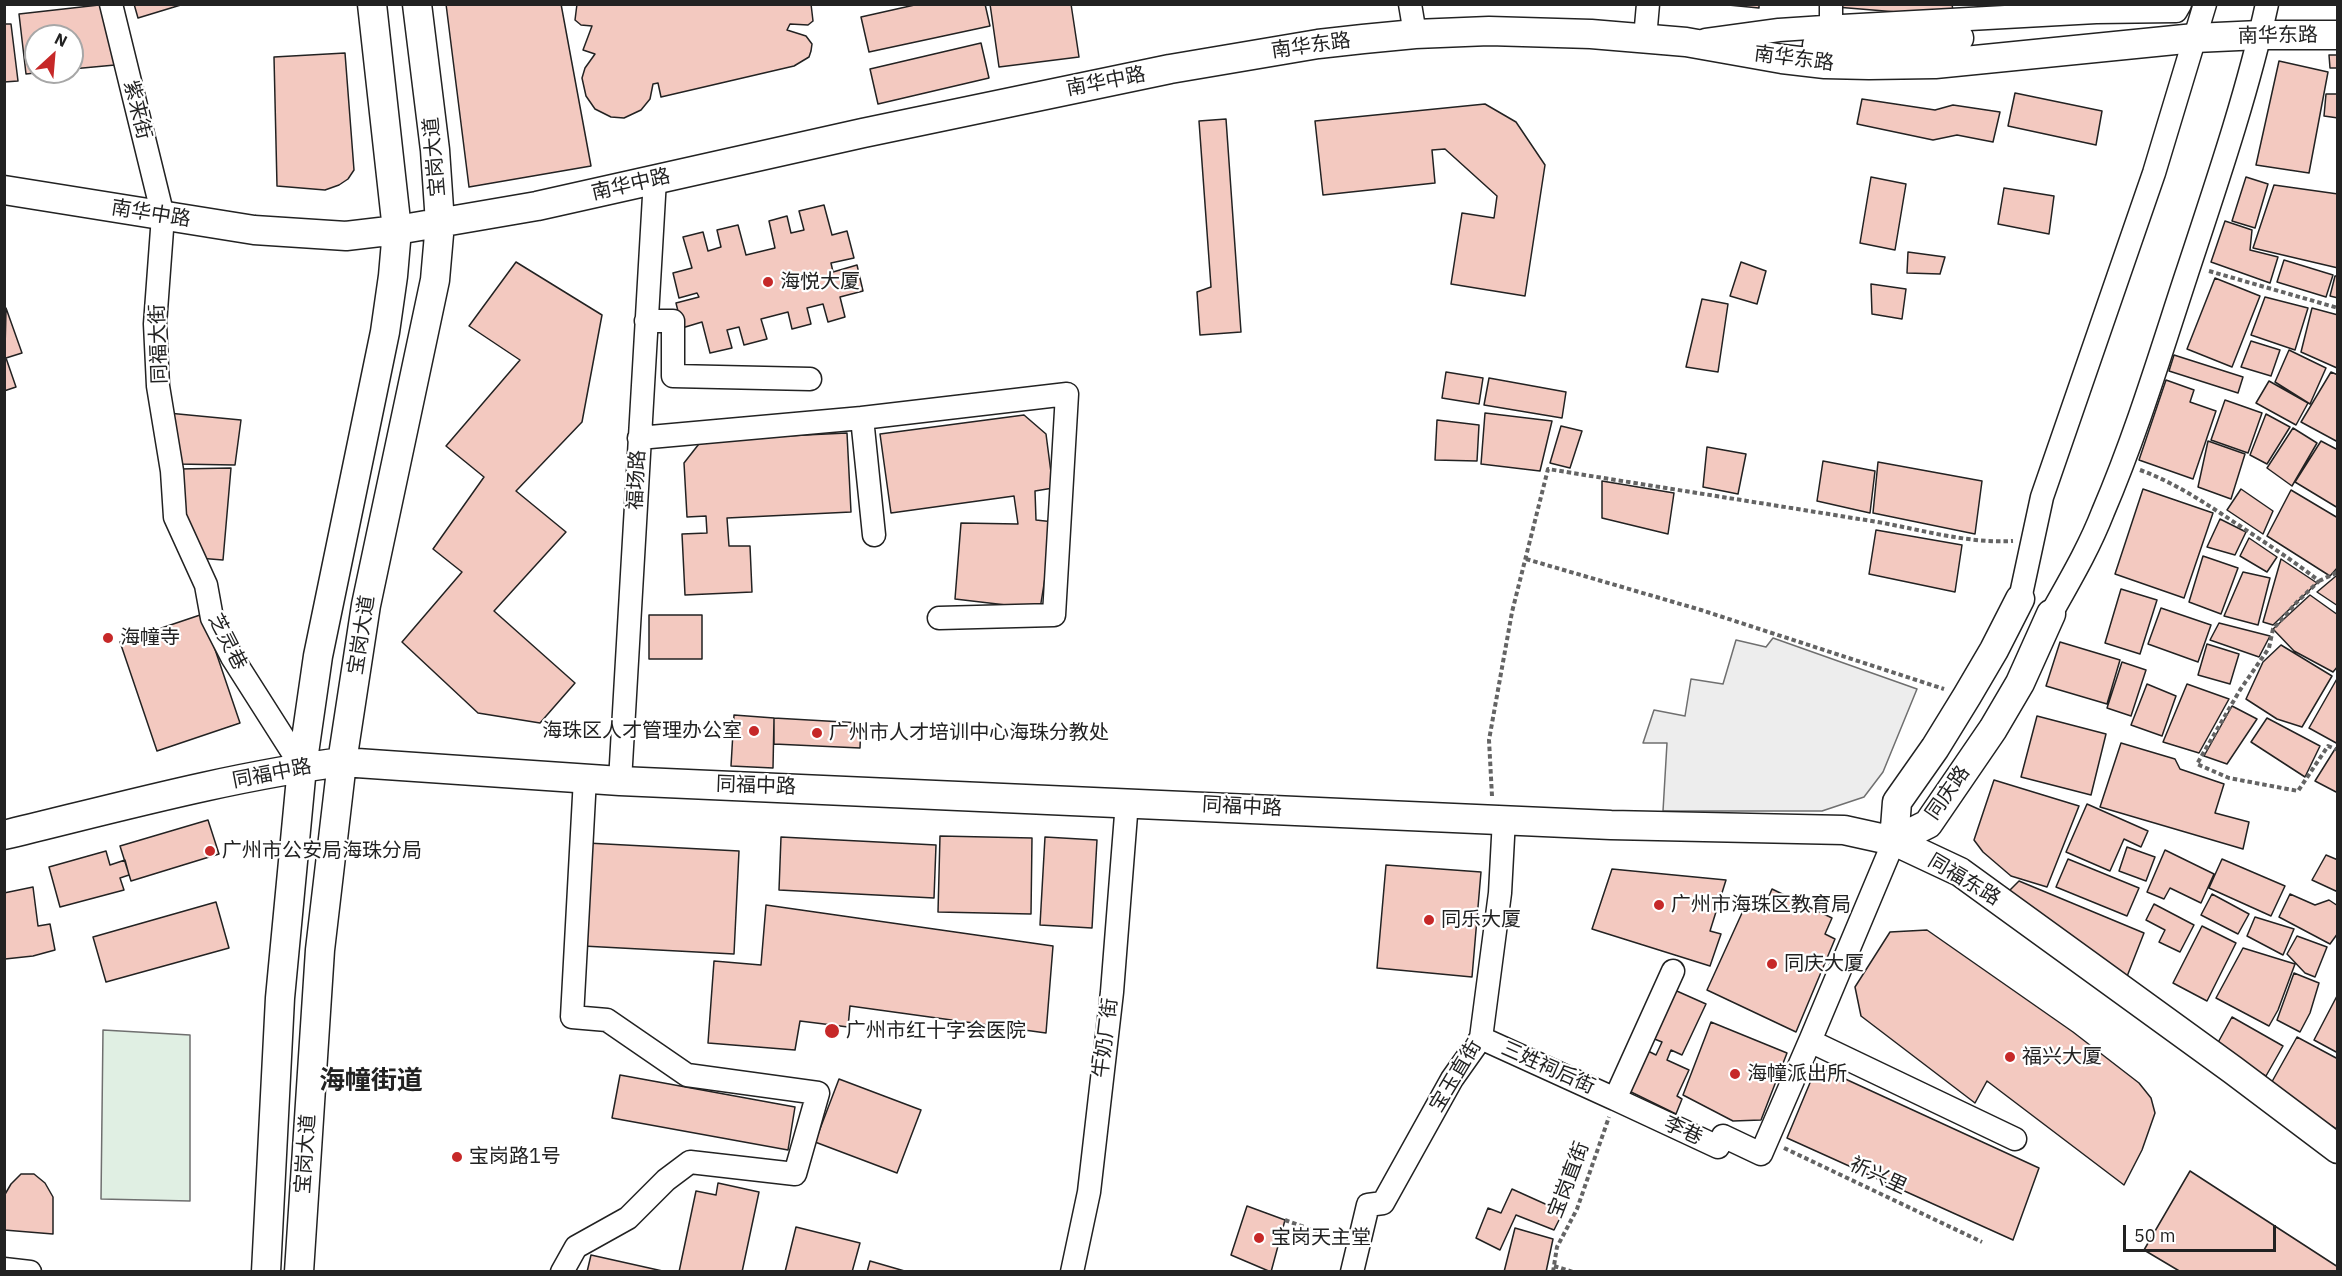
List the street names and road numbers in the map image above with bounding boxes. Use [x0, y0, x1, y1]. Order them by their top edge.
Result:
street label: 南华东路 [2238, 23, 2318, 49]
street label: 南华东路 [1270, 29, 1352, 63]
street label: 南华东路 [1753, 42, 1835, 76]
street label: 南华中路 [1064, 63, 1148, 101]
street label: 紫来街 [118, 78, 156, 142]
street label: 宝岗大道 [420, 116, 450, 198]
street label: 南华中路 [589, 164, 673, 206]
street label: 南华中路 [110, 196, 192, 232]
street label: 同福大街 [146, 304, 172, 384]
street label: 福场路 [623, 449, 651, 511]
street label: 宝岗大道 [344, 594, 380, 676]
street label: 芝灵巷 [203, 610, 251, 674]
street label: 同福中路 [230, 755, 314, 793]
street label: 同庆路 [1921, 762, 1975, 824]
street label: 同福中路 [716, 773, 796, 799]
street label: 同福中路 [1201, 793, 1283, 821]
street label: 同福东路 [1924, 849, 2004, 911]
street label: 牛奶厂街 [1089, 997, 1123, 1079]
street label: 宝玉直街 [1425, 1036, 1487, 1116]
street label: 三姓祠后街 [1497, 1037, 1599, 1099]
street label: 李巷 [1660, 1112, 1706, 1150]
street label: 宝岗大道 [291, 1113, 321, 1195]
street label: 宝岗直街 [1543, 1138, 1595, 1222]
street label: 祈兴里 [1846, 1152, 1910, 1200]

